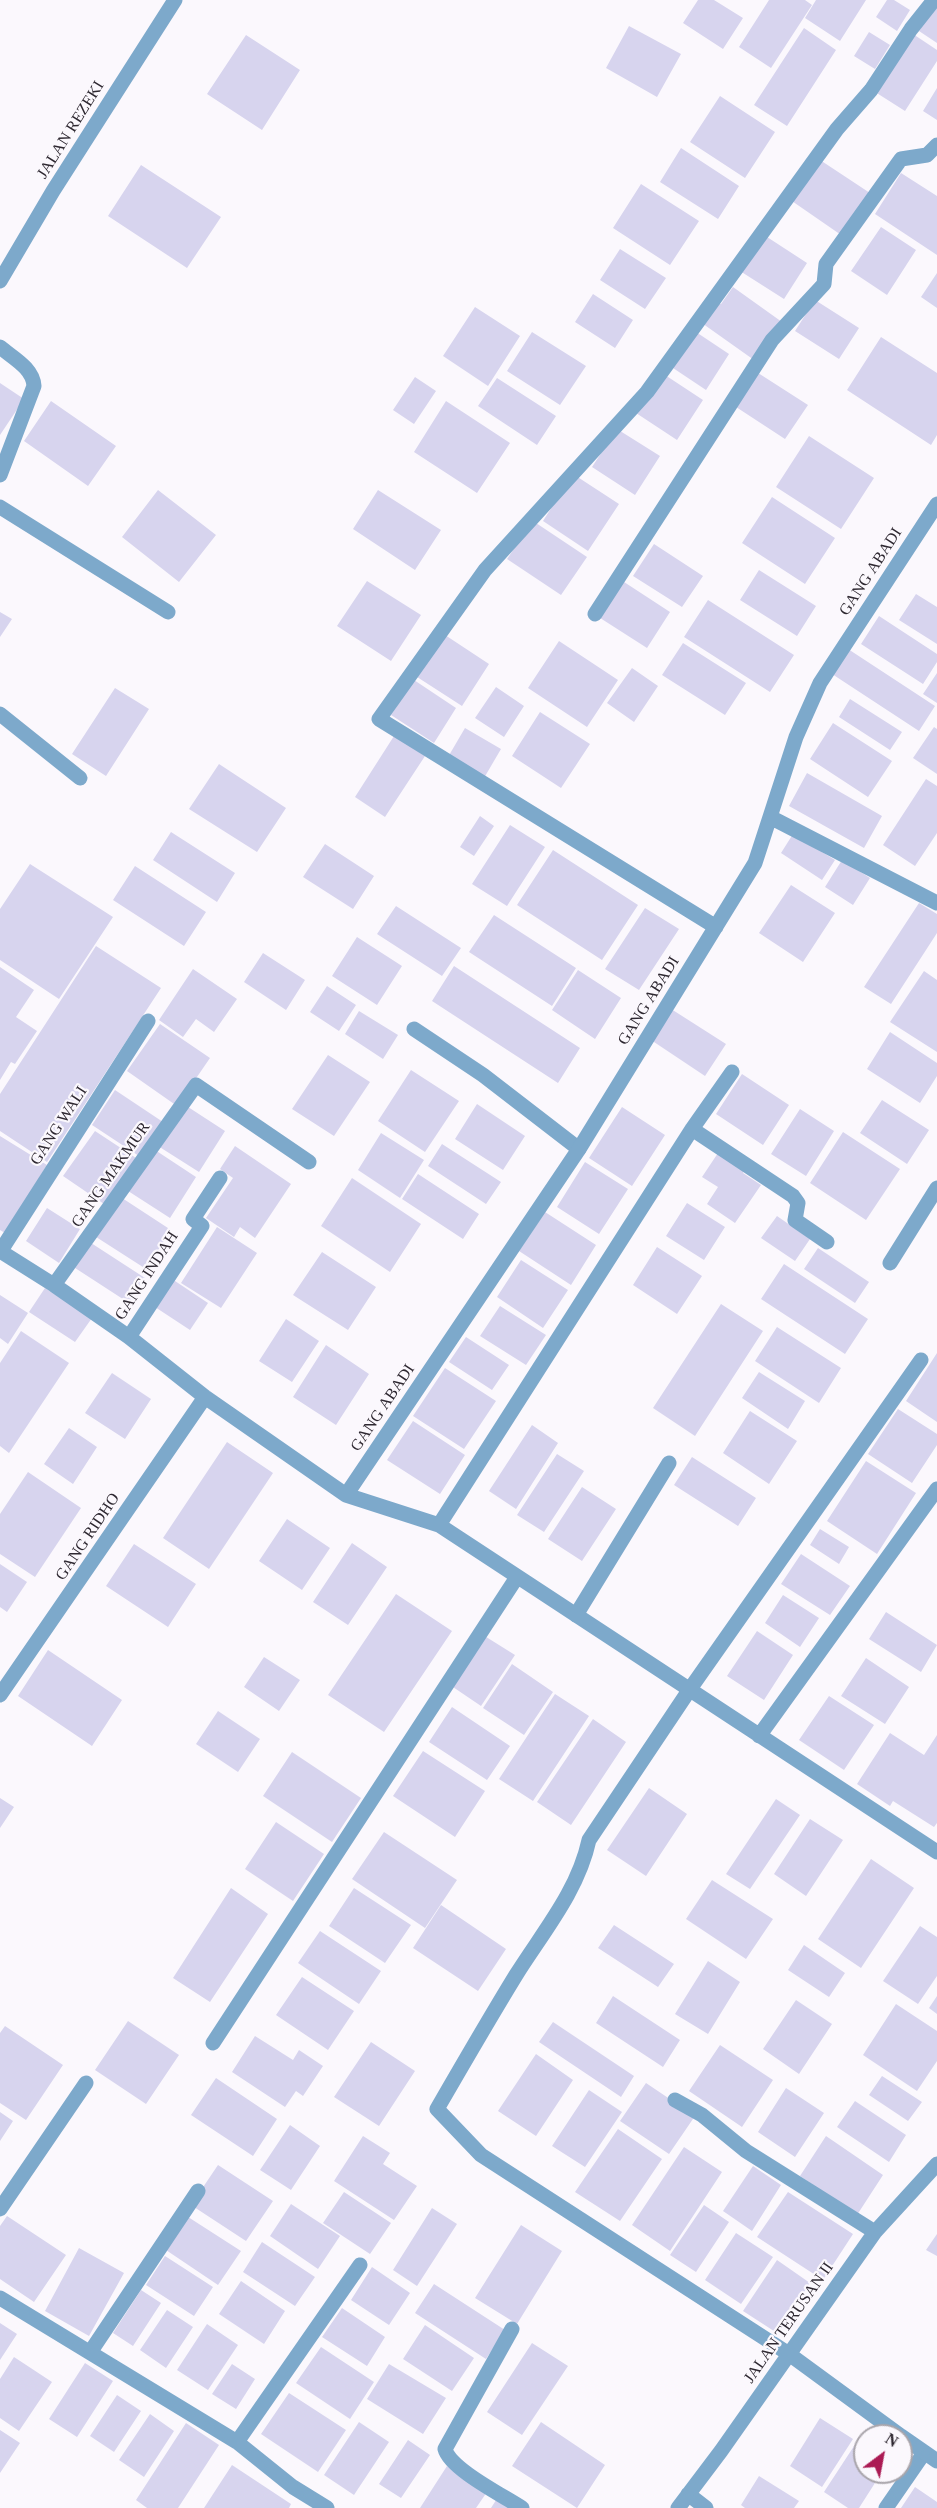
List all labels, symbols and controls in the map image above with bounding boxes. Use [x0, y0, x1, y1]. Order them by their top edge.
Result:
street label: JALAN REZEKI [33, 78, 109, 182]
street label: GANG ABADI [835, 524, 907, 620]
street label: GANG ABADI [614, 953, 684, 1049]
street label: GANG WALI [26, 1083, 92, 1169]
street label: GANG MAKMUR [68, 1119, 154, 1231]
street label: GANG INDAH [111, 1228, 183, 1324]
street label: GANG ABADI [347, 1361, 419, 1455]
street label: GANG RIDHO [52, 1490, 124, 1584]
street label: JALAN TERUSAN II [740, 2259, 838, 2387]
north arrow [853, 2424, 913, 2484]
text: N [882, 2430, 901, 2450]

